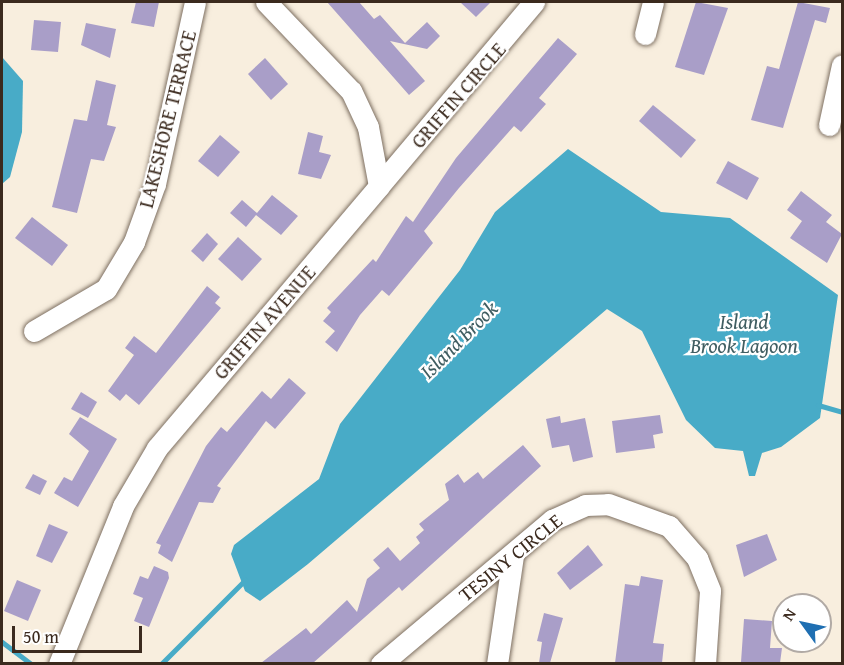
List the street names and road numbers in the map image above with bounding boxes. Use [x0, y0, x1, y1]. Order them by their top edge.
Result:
street label: LAKESHORE TERRACE [133, 28, 201, 210]
street label: GRIFFIN CIRCLE [406, 37, 510, 153]
street label: GRIFFIN AVENUE [208, 260, 320, 384]
street label: TESINY CIRCLE [453, 508, 567, 606]

